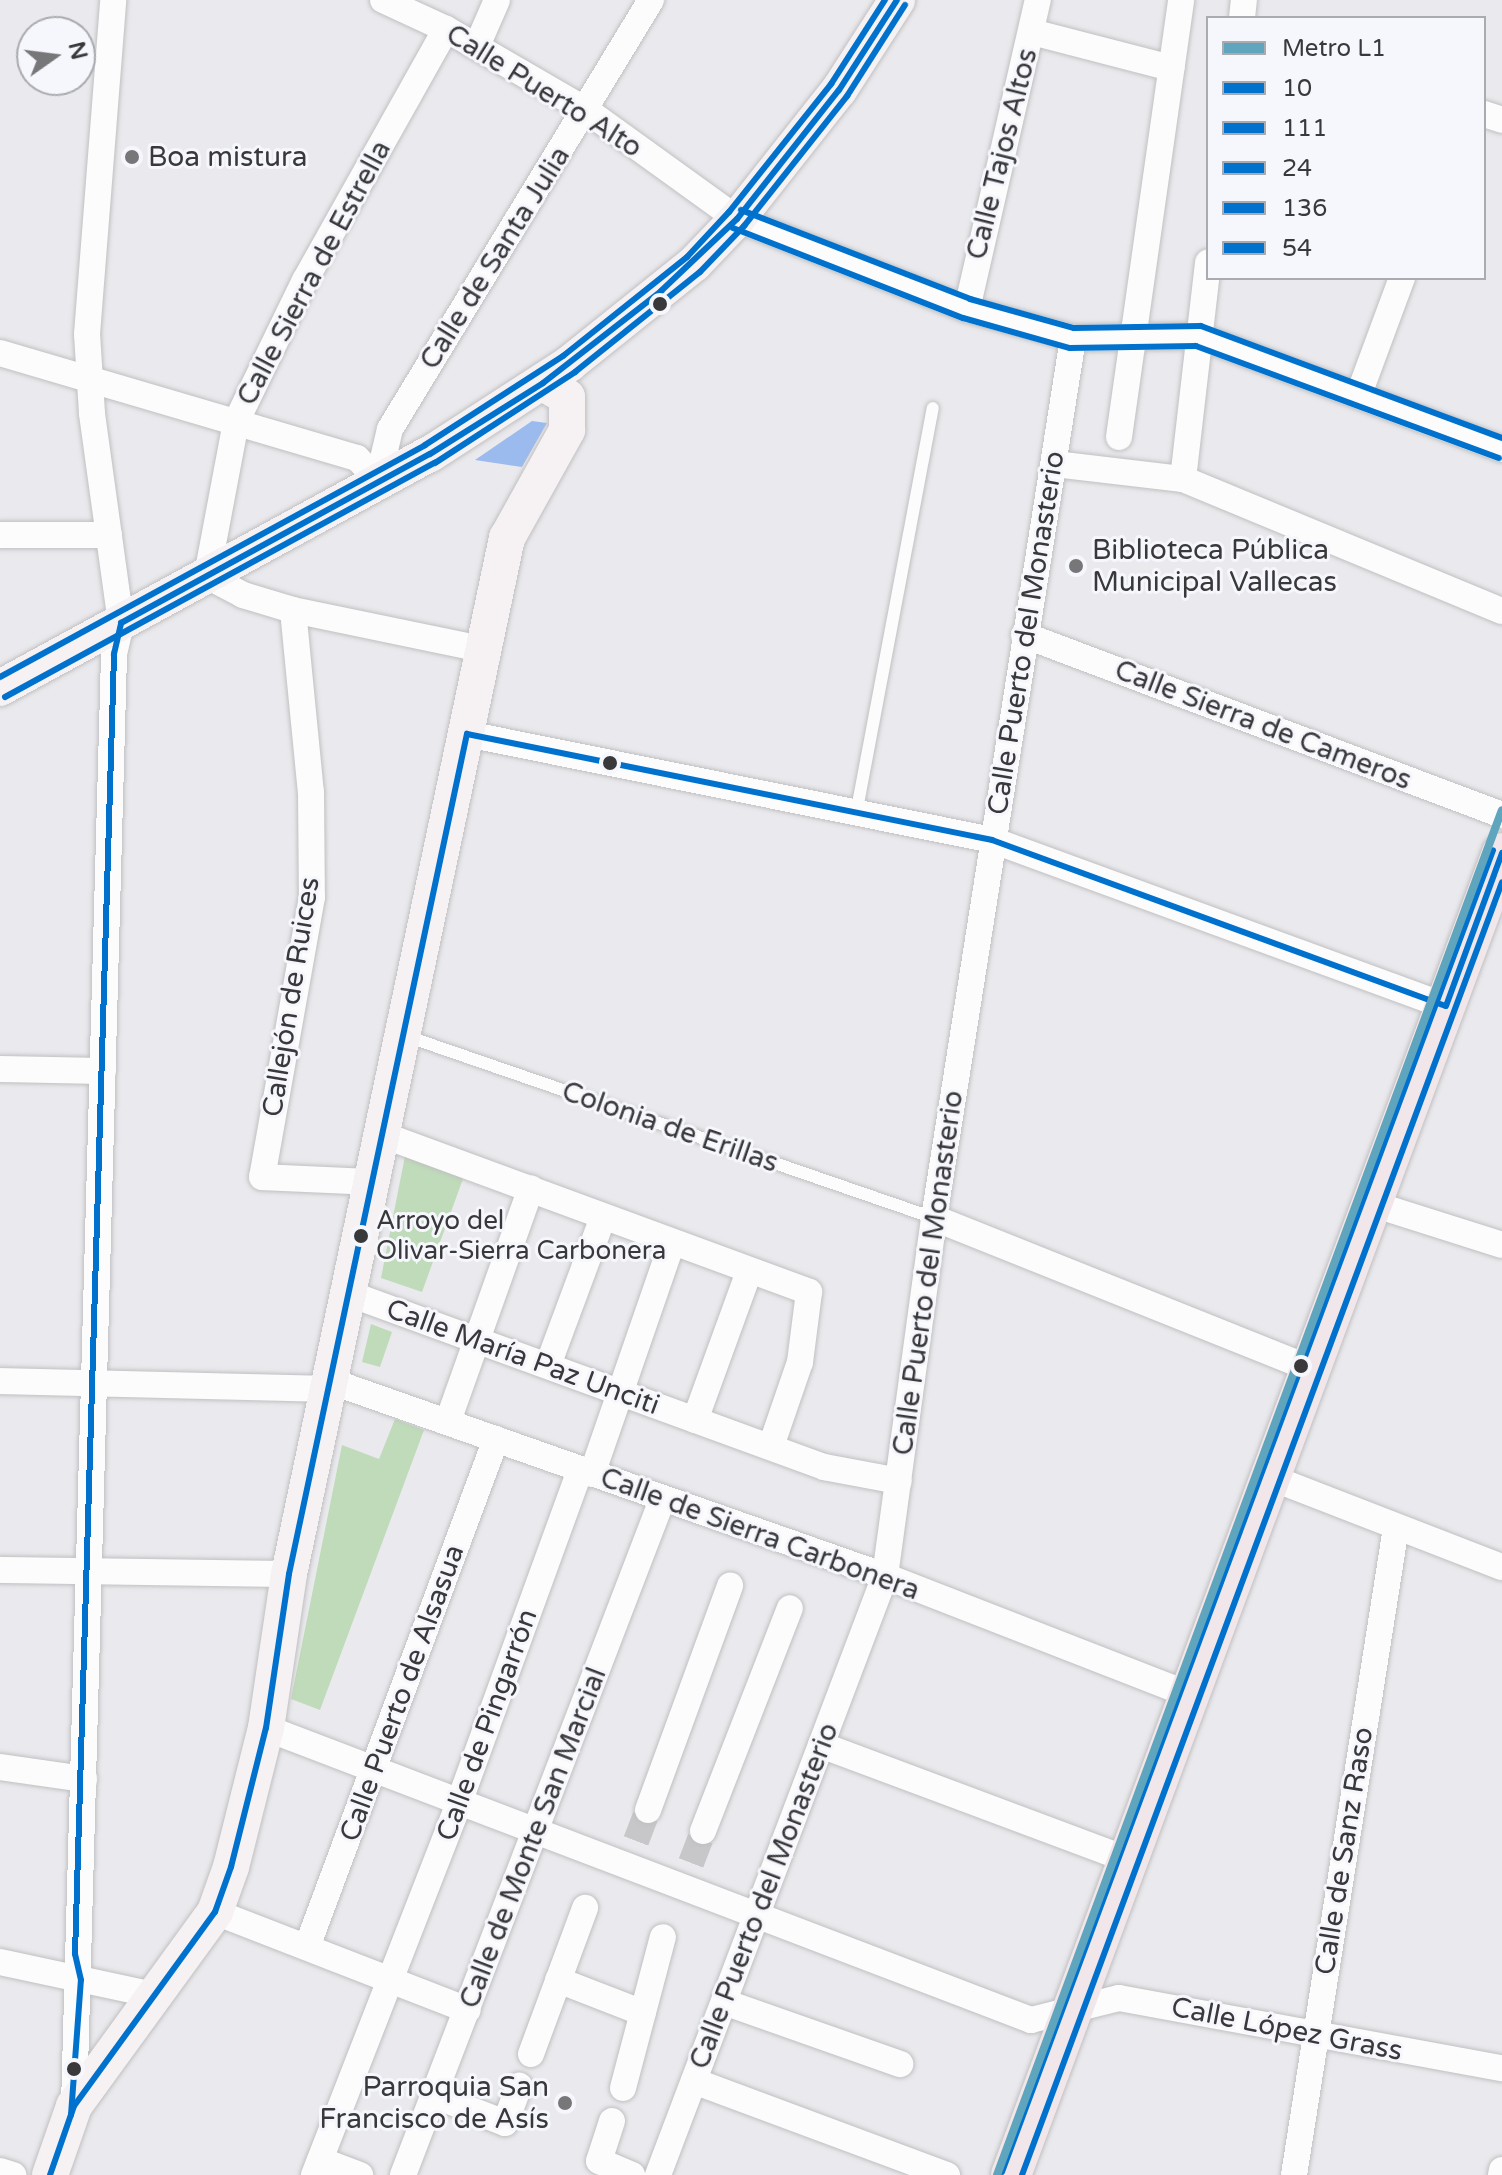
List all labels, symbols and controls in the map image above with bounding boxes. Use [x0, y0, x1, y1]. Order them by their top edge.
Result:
north arrow [16, 16, 96, 96]
legend [1206, 16, 1486, 280]
street label: Calle Puerto Alto [440, 17, 648, 165]
text: Metro L1 [1282, 34, 1386, 63]
text: N [63, 39, 92, 62]
street label: Calle Tajos Altos [960, 45, 1044, 263]
text: 10 [1282, 74, 1312, 103]
text: 111 [1282, 114, 1327, 143]
street label: Calle Sierra de Estrella [230, 135, 398, 411]
place label: Boa mistura [148, 140, 308, 174]
street label: Calle de Santa Julia [413, 140, 577, 376]
marker: Boa mistura [123, 148, 141, 166]
text: 24 [1282, 154, 1312, 183]
text: 136 [1282, 194, 1327, 223]
text: 54 [1282, 234, 1312, 263]
unlabelled marker [652, 296, 668, 312]
street label: Calle Puerto del Monasterio [981, 449, 1071, 817]
place label: Biblioteca Pública Municipal Vallecas [1092, 533, 1337, 599]
marker: Biblioteca Pública Municipal Vallecas [1067, 557, 1085, 575]
street label: Calle Sierra de Cameros [1110, 653, 1416, 797]
unlabelled marker [602, 755, 618, 771]
street label: Callejón de Ruices [255, 875, 327, 1119]
street label: Colonia de Erillas [558, 1074, 782, 1180]
street label: Calle Puerto del Monasterio [886, 1088, 970, 1458]
place label: Arroyo del Olivar-Sierra Carbonera [376, 1205, 666, 1266]
marker: Arroyo del Olivar-Sierra Carbonera [353, 1228, 369, 1244]
street label: Calle María Paz Unciti [382, 1292, 664, 1422]
unlabelled marker [1293, 1358, 1309, 1374]
street label: Calle de Sierra Carbonera [596, 1461, 924, 1607]
street label: Calle Puerto de Alsasua [333, 1540, 471, 1846]
street label: Calle de Pingarrón [429, 1605, 545, 1845]
street label: Calle de Monte San Marcial [452, 1663, 614, 2013]
street label: Calle Puerto del Monasterio [682, 1718, 846, 2074]
street label: Calle de Sanz Raso [1308, 1725, 1380, 1977]
street label: Calle López Grass [1169, 1990, 1405, 2068]
unlabelled marker [66, 2061, 82, 2077]
place label: Parroquia San Francisco de Asís [319, 2070, 549, 2136]
marker: Parroquia San Francisco de Asís [556, 2094, 574, 2112]

